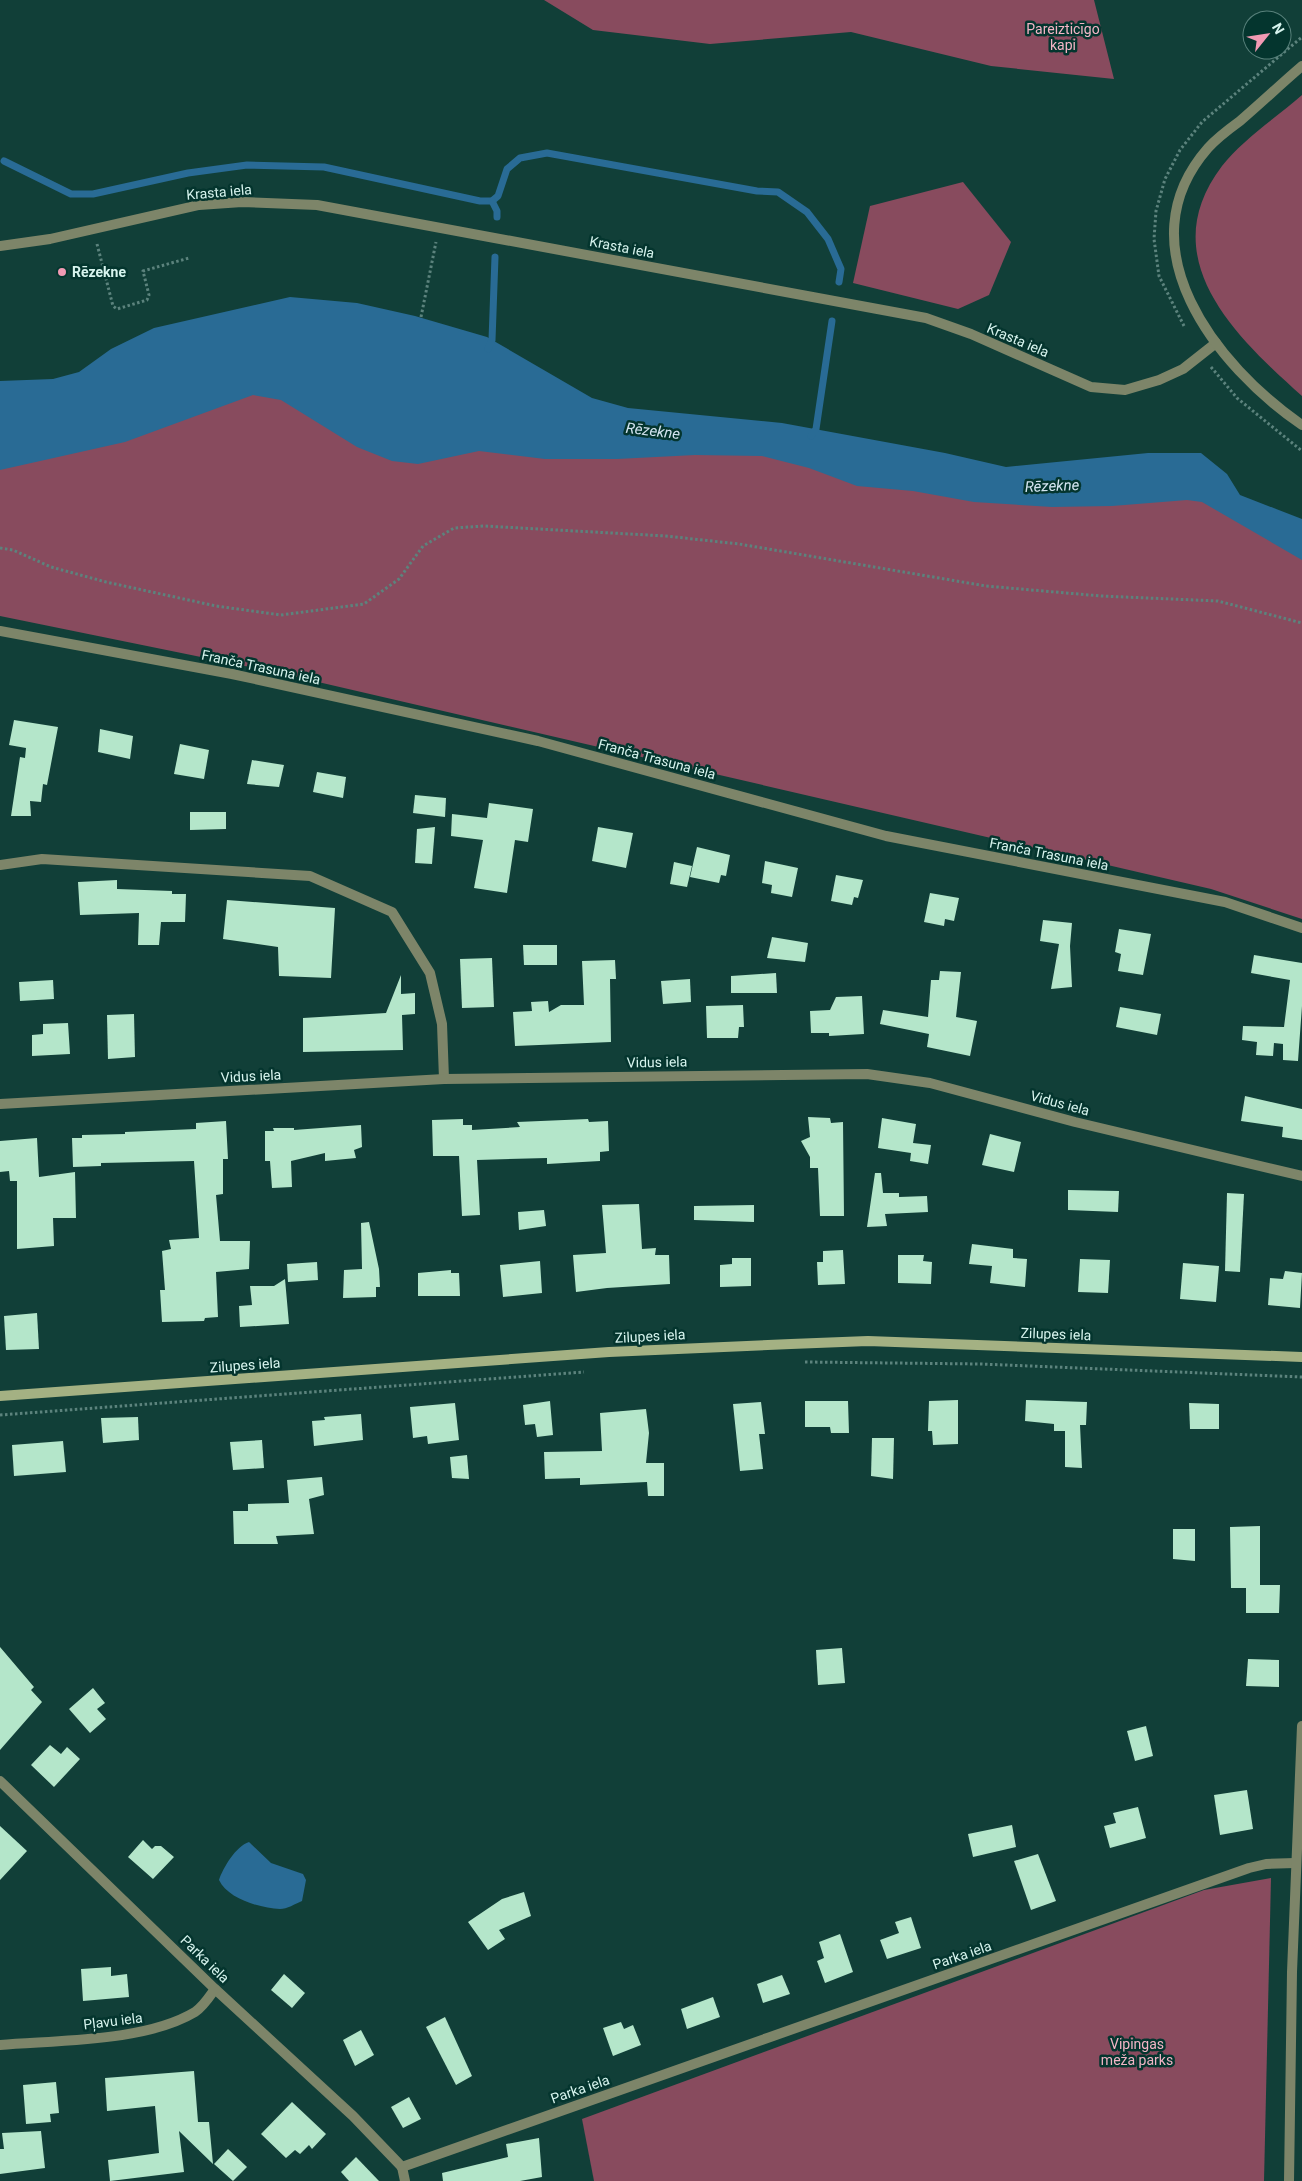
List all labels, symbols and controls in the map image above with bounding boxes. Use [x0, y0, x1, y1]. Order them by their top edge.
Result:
north arrow [1242, 10, 1292, 60]
text: N [1269, 20, 1288, 37]
park label: Pareizticīgo kapi [1026, 21, 1100, 53]
street label: Krasta iela [186, 181, 252, 203]
street label: Krasta iela [588, 233, 656, 261]
place label: Rēzekne [72, 264, 126, 280]
marker: Rēzekne [56, 266, 68, 278]
street label: Krasta iela [985, 320, 1051, 360]
water label: Rēzekne [625, 419, 681, 443]
water label: Rēzekne [1024, 476, 1080, 496]
street label: Franča Trasuna iela [200, 647, 322, 687]
street label: Franča Trasuna iela [596, 736, 718, 782]
street label: Franča Trasuna iela [988, 835, 1110, 873]
street label: Vidus iela [627, 1053, 687, 1071]
street label: Vidus iela [220, 1066, 282, 1086]
street label: Vidus iela [1029, 1087, 1091, 1119]
street label: Zilupes iela [1020, 1325, 1092, 1343]
street label: Zilupes iela [614, 1326, 686, 1346]
street label: Zilupes iela [209, 1355, 281, 1375]
street label: Parka iela [177, 1932, 233, 1986]
street label: Parka iela [930, 1937, 994, 1973]
street label: Pļavu iela [82, 2009, 144, 2034]
park label: Vipingas meža parks [1101, 2036, 1173, 2068]
street label: Parka iela [548, 2071, 612, 2107]

